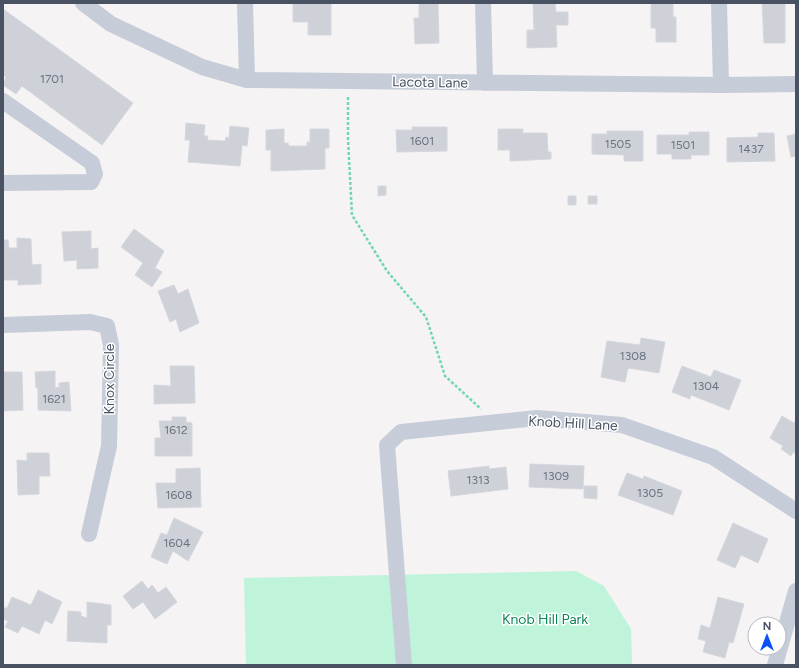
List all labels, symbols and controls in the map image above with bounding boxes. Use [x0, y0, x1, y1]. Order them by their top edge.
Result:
house number: 1701 [40, 72, 64, 86]
street label: Lacota Lane [392, 73, 468, 92]
house number: 1601 [410, 134, 434, 148]
house number: 1505 [605, 137, 631, 151]
house number: 1501 [671, 138, 695, 152]
house number: 1437 [738, 142, 764, 156]
street label: Knox Circle [101, 343, 118, 414]
house number: 1308 [620, 349, 646, 363]
house number: 1304 [693, 379, 720, 393]
house number: 1621 [42, 392, 66, 406]
street label: Knob Hill Lane [528, 413, 618, 434]
house number: 1612 [164, 423, 188, 437]
house number: 1309 [543, 469, 569, 483]
house number: 1313 [467, 473, 489, 487]
house number: 1305 [637, 486, 663, 500]
house number: 1608 [166, 488, 192, 502]
house number: 1604 [164, 536, 191, 550]
park label: Knob Hill Park [502, 611, 588, 628]
north arrow [747, 616, 787, 656]
text: N [763, 620, 771, 633]

